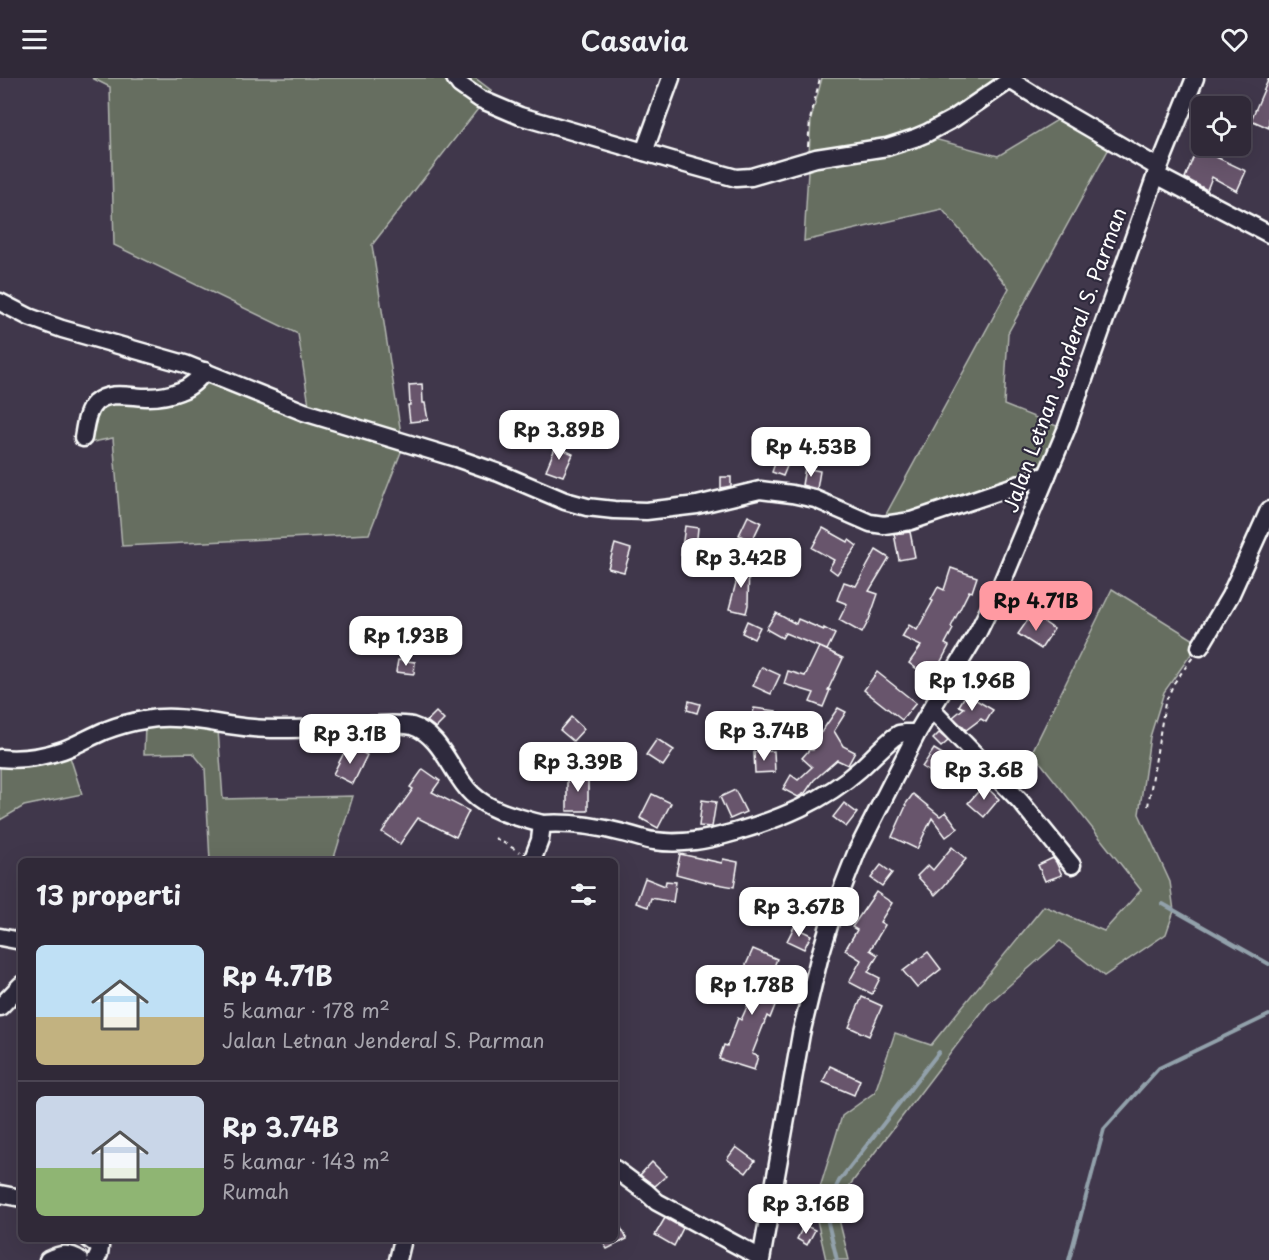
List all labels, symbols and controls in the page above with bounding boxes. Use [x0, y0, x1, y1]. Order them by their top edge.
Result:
text: Casavia [581, 19, 688, 60]
icon: menu [18, 23, 51, 56]
icon: heart [1218, 23, 1251, 56]
map controls [1191, 96, 1251, 156]
button: locate [1191, 96, 1251, 156]
street label: Jalan Letnan Jenderal S. Parman [995, 203, 1133, 516]
pin: Rp 3.89B [497, 410, 621, 461]
text: Rp 3.89B [513, 414, 605, 444]
pin: Rp 4.53B [749, 427, 873, 478]
text: Rp 4.53B [765, 431, 857, 461]
pin: Rp 3.42B [679, 538, 803, 589]
text: Rp 3.42B [695, 542, 787, 572]
pin: Rp 4.71B [974, 581, 1098, 632]
text: Rp 4.71B [993, 585, 1079, 615]
pin: Rp 1.93B [344, 616, 468, 667]
text: Rp 1.93B [363, 620, 449, 650]
pin: Rp 1.96B [910, 661, 1034, 712]
text: Rp 1.96B [929, 665, 1015, 695]
pin: Rp 3.74B [702, 711, 826, 762]
pin: Rp 3.1B [295, 714, 405, 765]
text: Rp 3.74B [719, 715, 809, 745]
text: Rp 3.1B [313, 718, 387, 748]
pin: Rp 3.39B [516, 742, 640, 793]
text: Rp 3.39B [533, 746, 623, 776]
pin: Rp 3.6B [929, 750, 1039, 801]
text: Rp 3.6B [944, 754, 1024, 784]
text: 13 properti [36, 875, 181, 914]
icon: filters [567, 878, 600, 911]
pin: Rp 3.67B [737, 887, 861, 938]
text: Rp 3.67B [753, 891, 845, 921]
text: Rp 4.71B [222, 956, 333, 995]
pin: Rp 1.78B [690, 965, 814, 1016]
icon: home [84, 969, 156, 1041]
text: Rp 1.78B [710, 969, 794, 999]
text: 5 kamar · 178 m² [222, 995, 390, 1025]
text: Jalan Letnan Jenderal S. Parman [222, 1025, 545, 1055]
text: Rp 3.74B [222, 1107, 339, 1146]
icon: home [84, 1120, 156, 1192]
text: 5 kamar · 143 m² [222, 1146, 390, 1176]
text: Rumah [222, 1176, 289, 1206]
pin: Rp 3.16B [744, 1184, 868, 1235]
text: Rp 3.16B [762, 1188, 850, 1218]

